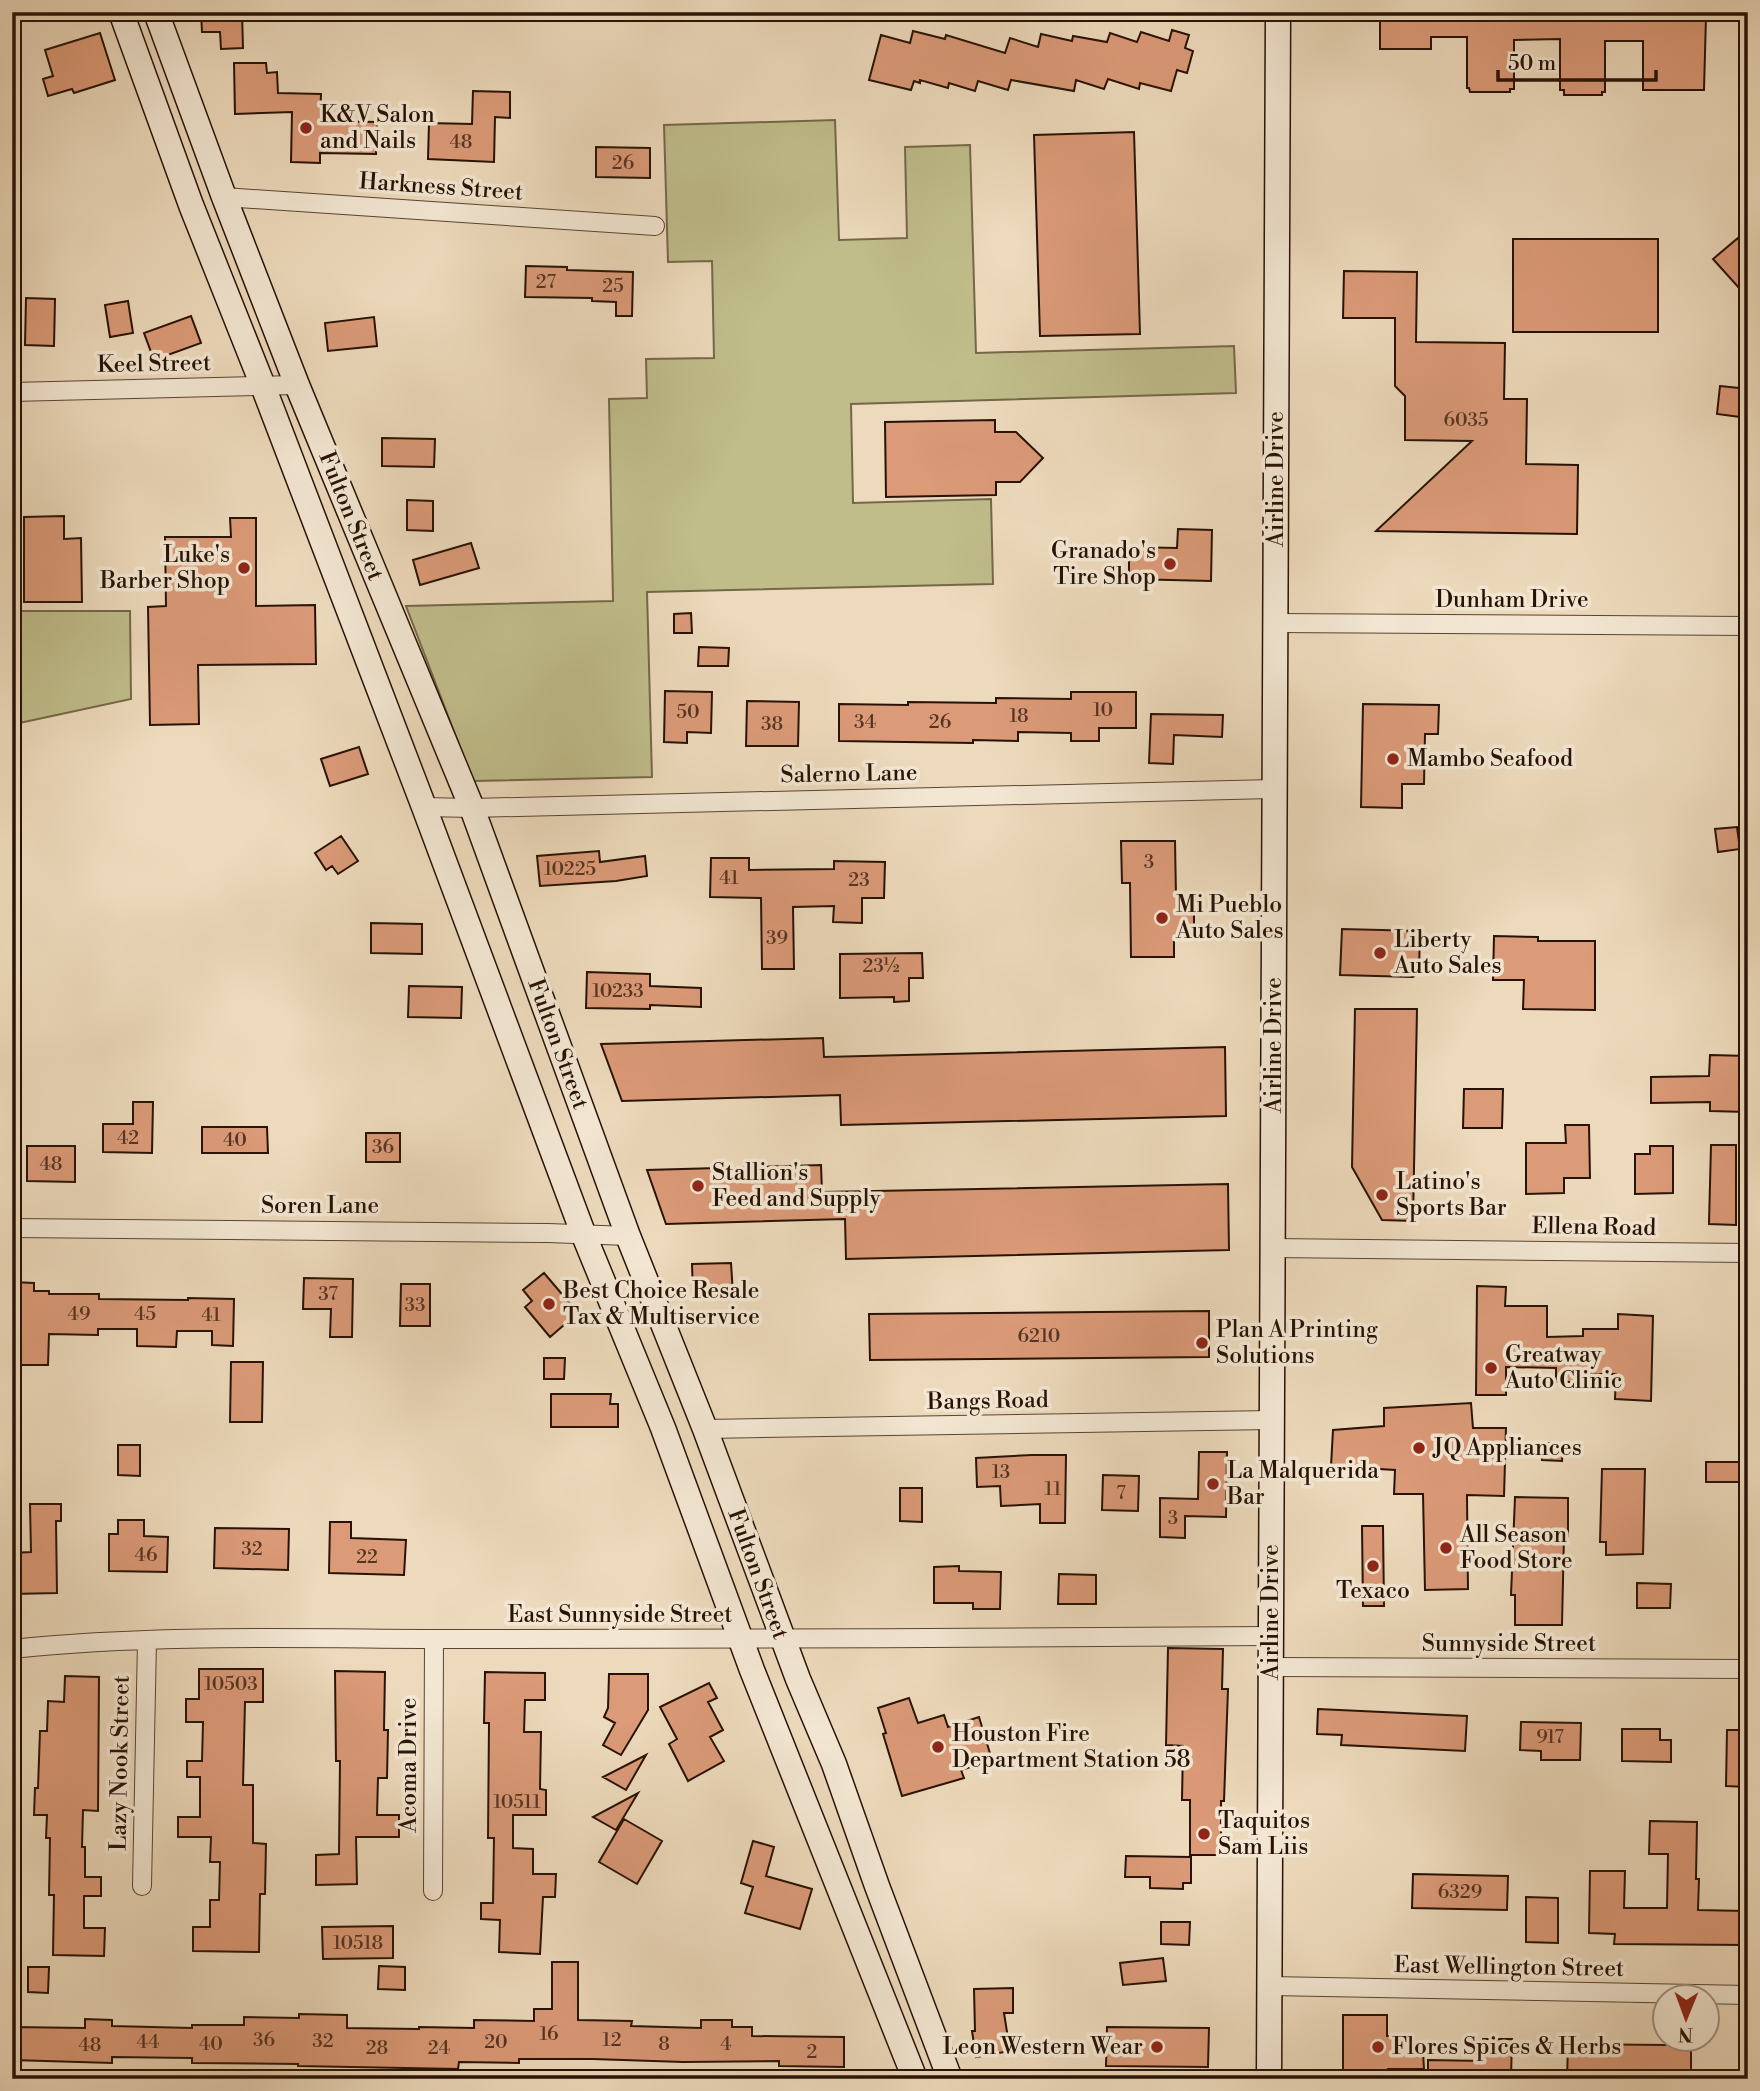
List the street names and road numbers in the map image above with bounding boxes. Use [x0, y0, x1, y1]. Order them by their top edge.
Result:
street label: Harkness Street [358, 167, 524, 207]
street label: Keel Street [97, 349, 211, 379]
street label: Airline Drive [1262, 411, 1290, 548]
street label: Fulton Street [312, 447, 390, 585]
street label: Dunham Drive [1435, 586, 1589, 614]
street label: Salerno Lane [780, 759, 918, 789]
street label: Fulton Street [521, 975, 595, 1113]
street label: Airline Drive [1260, 977, 1288, 1114]
street label: Soren Lane [261, 1192, 379, 1220]
street label: Ellena Road [1531, 1212, 1657, 1242]
street label: Bangs Road [926, 1386, 1049, 1416]
street label: Fulton Street [721, 1505, 795, 1643]
street label: Airline Drive [1257, 1544, 1285, 1681]
street label: East Sunnyside Street [508, 1601, 732, 1629]
street label: Sunnyside Street [1422, 1630, 1596, 1658]
street label: Lazy Nook Street [104, 1675, 136, 1851]
street label: Acoma Drive [395, 1698, 423, 1833]
street label: East Wellington Street [1394, 1951, 1624, 1983]

